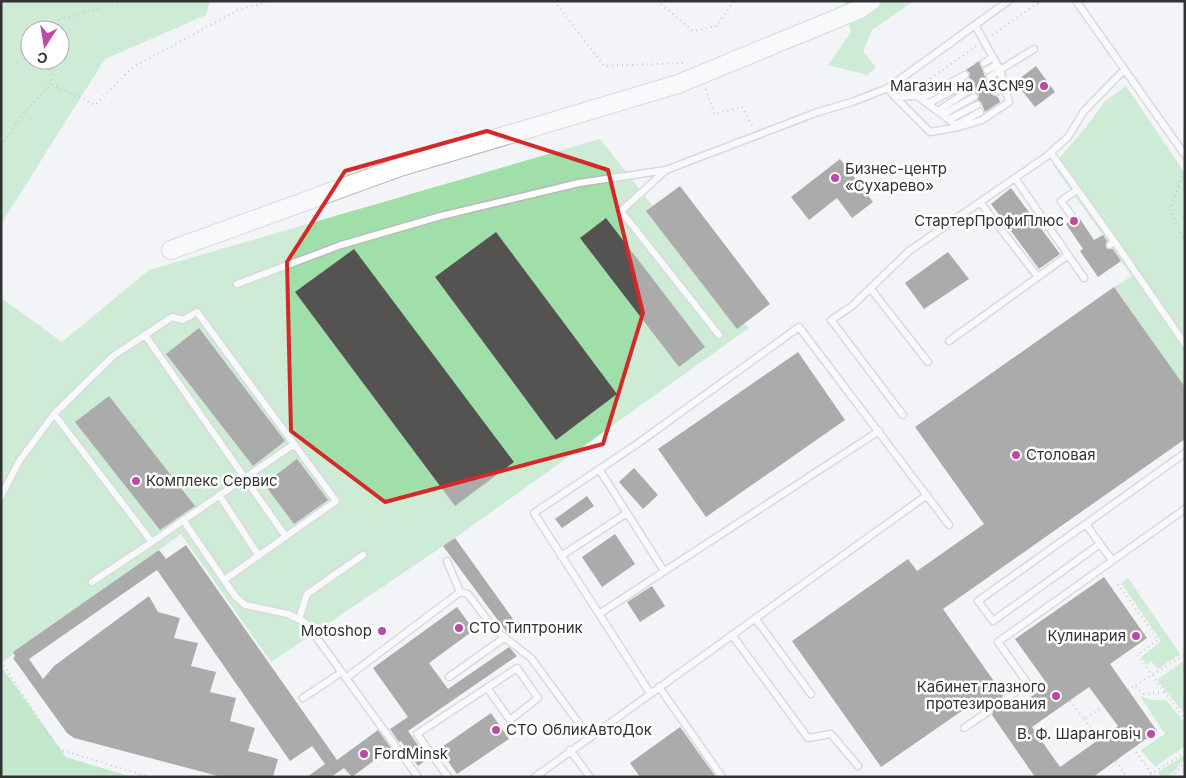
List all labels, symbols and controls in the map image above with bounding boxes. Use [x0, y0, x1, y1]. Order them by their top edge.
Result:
north arrow [20, 20, 70, 70]
text: С [35, 49, 49, 68]
place label: Магазин на АЗС№9 [890, 76, 1034, 95]
marker: Магазин на АЗС№9 [1038, 80, 1050, 92]
place label: Бизнес-центр «Сухарево» [845, 159, 947, 195]
marker: Бизнес-центр «Сухарево» [829, 172, 841, 184]
place label: СтартерПрофиПлюс [914, 211, 1064, 230]
marker: СтартерПрофиПлюс [1068, 215, 1080, 227]
place label: Столовая [1026, 445, 1096, 464]
marker: Столовая [1010, 449, 1022, 461]
place label: Комплекс Сервис [146, 471, 278, 490]
marker: Комплекс Сервис [130, 475, 142, 487]
place label: СТО Типтроник [469, 618, 583, 637]
place label: Motoshop [301, 621, 372, 640]
marker: СТО Типтроник [453, 622, 465, 634]
marker: Motoshop [376, 625, 388, 637]
place label: Кулинария [1048, 626, 1126, 645]
marker: Кулинария [1130, 630, 1142, 642]
place label: Кабинет глазного протезирования [917, 677, 1046, 713]
marker: Кабинет глазного протезирования [1050, 690, 1062, 702]
place label: СТО ОбликАвтоДок [506, 720, 652, 739]
marker: СТО ОбликАвтоДок [490, 724, 502, 736]
place label: В. Ф. Шаранговіч [1017, 724, 1141, 743]
marker: В. Ф. Шаранговіч [1145, 728, 1157, 740]
place label: FordMinsk [374, 744, 449, 763]
marker: FordMinsk [358, 748, 370, 760]

